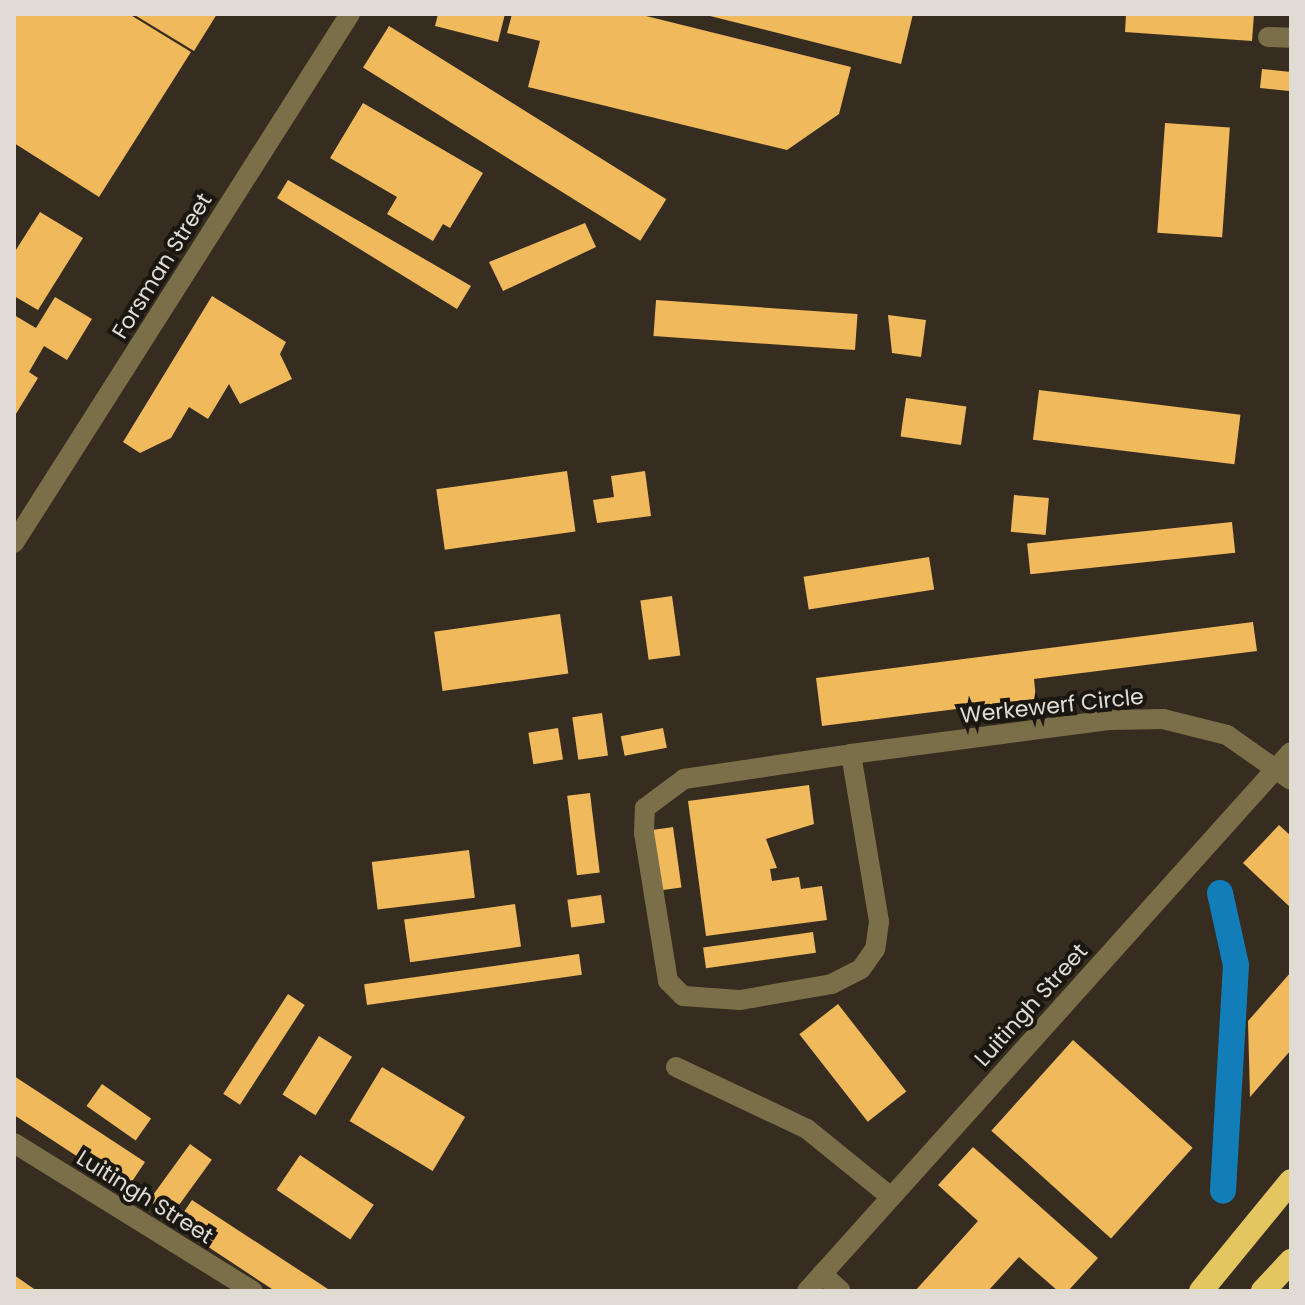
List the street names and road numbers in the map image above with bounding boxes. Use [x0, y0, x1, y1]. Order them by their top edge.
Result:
street label: Forsman Street [107, 188, 217, 344]
street label: Werkewerf Circle [959, 683, 1145, 729]
street label: Luitingh Street [969, 938, 1093, 1072]
street label: Luitingh Street [72, 1145, 218, 1249]

